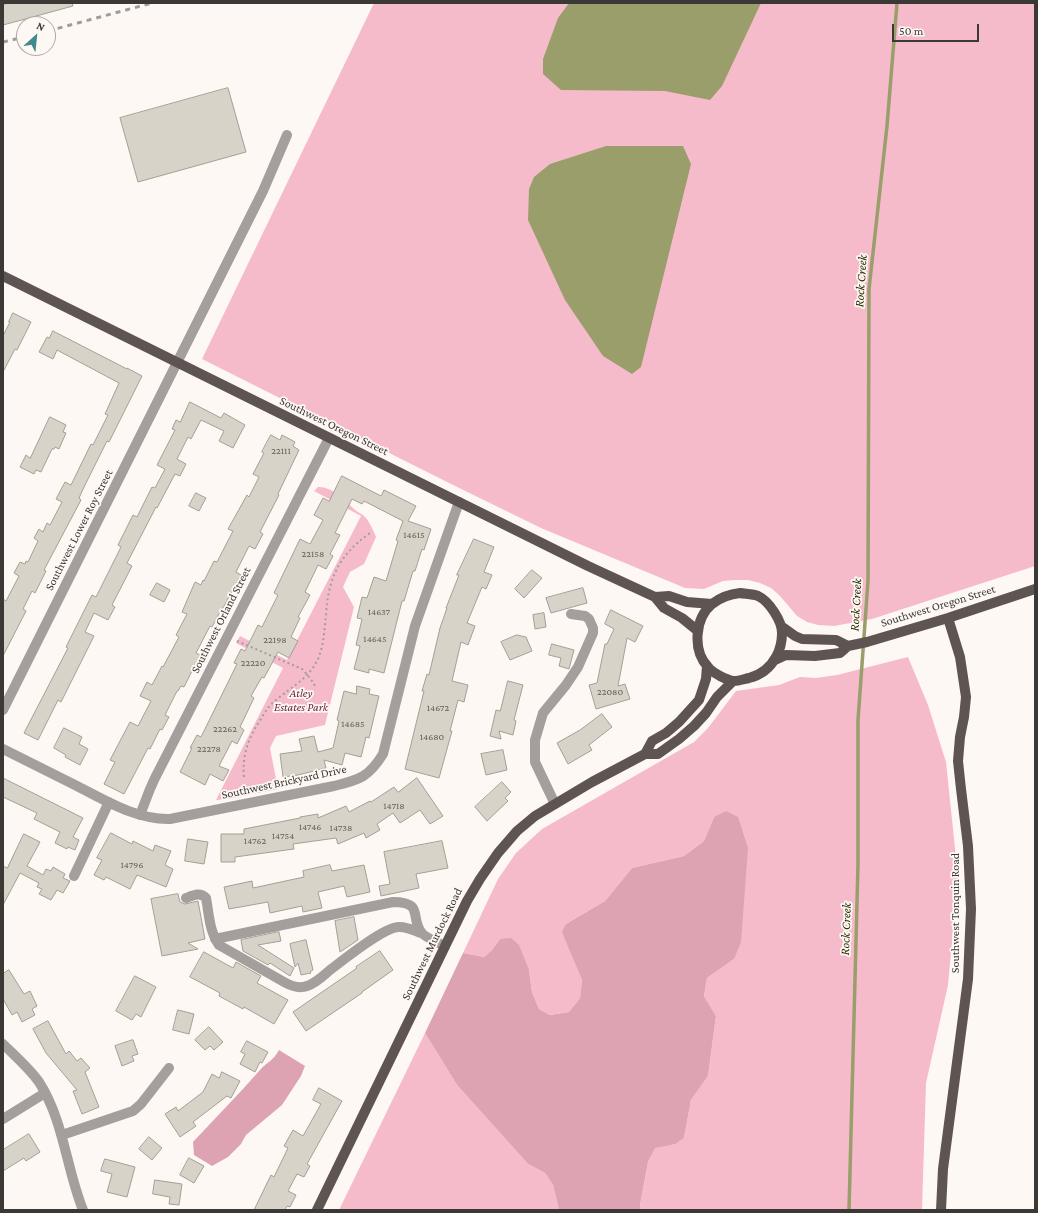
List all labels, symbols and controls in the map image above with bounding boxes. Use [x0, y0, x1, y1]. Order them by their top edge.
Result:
north arrow [16, 16, 56, 56]
scale bar [894, 16, 981, 42]
text: N [35, 19, 47, 33]
text: 50 m [899, 24, 923, 38]
water label: Rock Creek [851, 254, 871, 308]
street label: Southwest Oregon Street [277, 393, 391, 459]
house number: 22111 [271, 445, 291, 457]
street label: Southwest Lower Roy Street [42, 467, 116, 593]
house number: 14615 [403, 529, 425, 541]
house number: 22158 [302, 548, 324, 560]
street label: Southwest Orland Street [188, 564, 254, 676]
water label: Rock Creek [847, 578, 865, 632]
street label: Southwest Oregon Street [879, 582, 997, 630]
house number: 14637 [368, 606, 390, 618]
house number: 14645 [363, 633, 387, 645]
house number: 22198 [263, 634, 287, 646]
house number: 22220 [241, 657, 265, 669]
park label: Atley Estates Park [274, 686, 328, 714]
house number: 22080 [597, 686, 623, 698]
house number: 14672 [427, 702, 449, 714]
house number: 14685 [341, 718, 365, 730]
house number: 22262 [213, 723, 237, 735]
house number: 14680 [420, 731, 444, 743]
house number: 22278 [197, 743, 221, 755]
street label: Southwest Brickyard Drive [220, 762, 348, 802]
house number: 14718 [383, 800, 405, 812]
house number: 14746 [299, 821, 321, 833]
house number: 14738 [330, 822, 352, 834]
house number: 14754 [272, 830, 294, 842]
house number: 14762 [244, 835, 266, 847]
street label: Southwest Tonquin Road [948, 853, 962, 973]
house number: 14796 [121, 859, 143, 871]
street label: Southwest Murdock Road [399, 886, 465, 1002]
water label: Rock Creek [837, 902, 855, 956]

